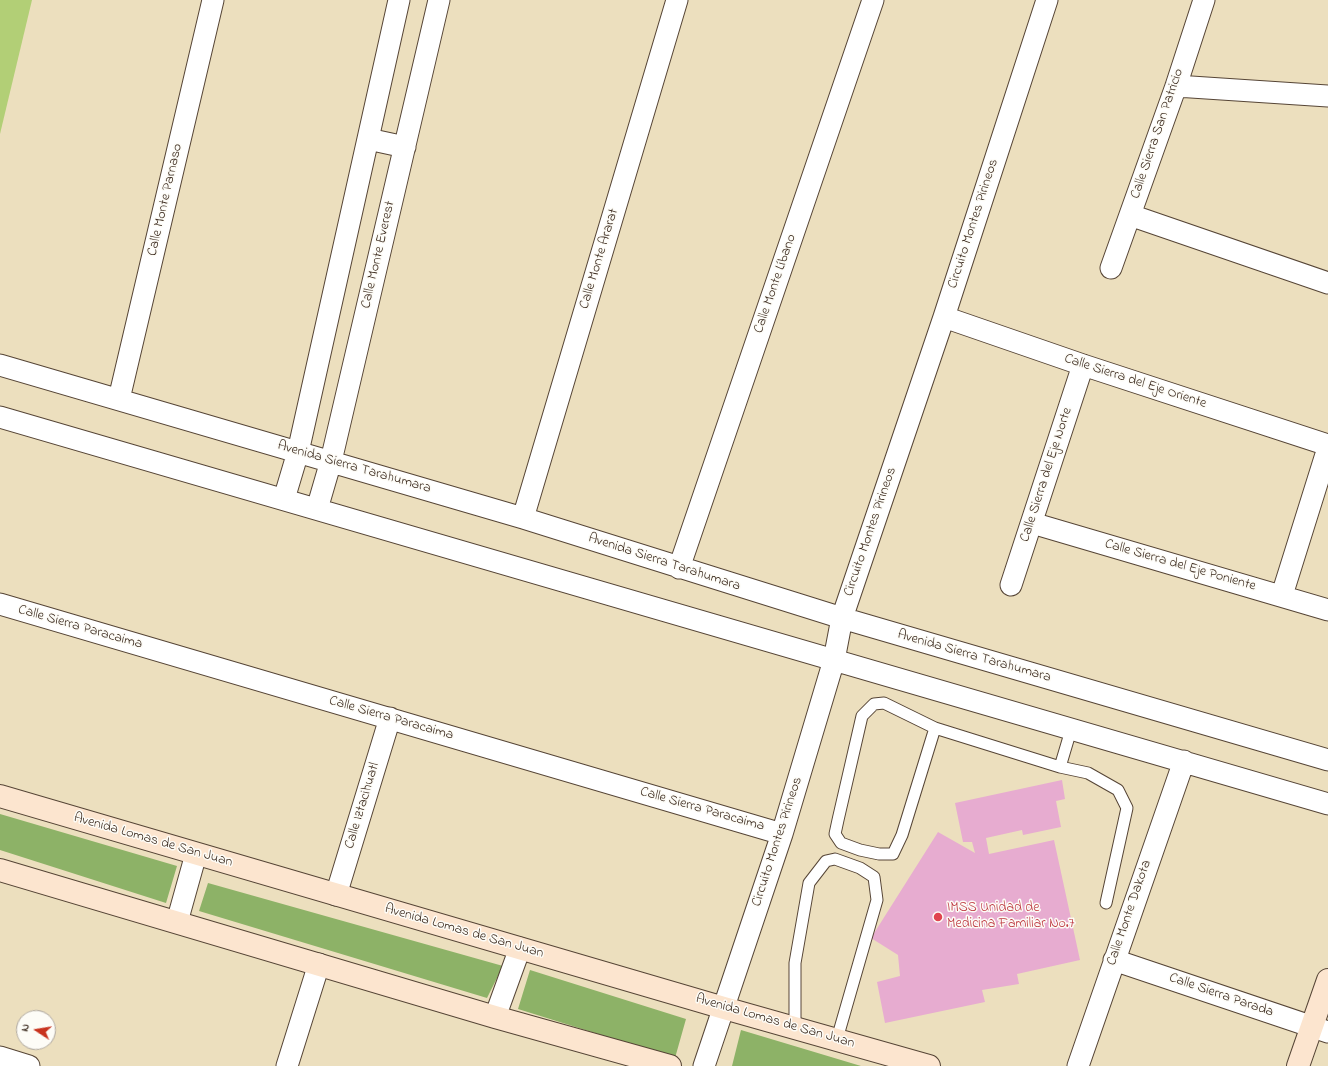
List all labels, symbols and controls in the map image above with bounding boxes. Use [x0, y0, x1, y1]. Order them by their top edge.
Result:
street label: Calle Sierra San Patricio [1128, 67, 1188, 201]
street label: Calle Monte Parnaso [145, 142, 187, 258]
street label: Circuito Montes Pirineos [945, 157, 1003, 291]
street label: Calle Monte Everest [358, 200, 400, 310]
street label: Calle Monte Ararat [577, 207, 623, 311]
street label: Calle Monte Líbano [751, 232, 801, 336]
street label: Calle Sierra del Eje Oriente [1062, 351, 1208, 413]
street label: Calle Sierra del Eje Norte [1017, 406, 1077, 544]
street label: Avenida Sierra Tarahumara [275, 438, 433, 498]
street label: Circuito Montes Pirineos [841, 465, 901, 599]
street label: Avenida Sierra Tarahumara [586, 530, 742, 596]
street label: Calle Sierra del Eje Poniente [1103, 536, 1257, 596]
street label: Calle Sierra Paracaima [16, 602, 144, 654]
street label: Avenida Sierra Tarahumara [895, 627, 1053, 687]
street label: Calle Sierra Paracaima [327, 693, 455, 745]
street label: Calle Iztacihuatl [342, 761, 384, 851]
street label: Circuito Montes Pirineos [749, 775, 807, 909]
street label: Calle Sierra Paracaima [638, 784, 766, 836]
street label: Avenida Lomas de San Juan [72, 810, 234, 872]
street label: Calle Monte Dakota [1104, 858, 1156, 968]
street label: Avenida Lomas de San Juan [383, 901, 545, 963]
place label: IMSS Unidad de Medicina Familiar No.7 [947, 901, 1074, 934]
marker: IMSS Unidad de Medicina Familiar No.7 [932, 911, 944, 923]
street label: Calle Sierra Parada [1167, 970, 1275, 1022]
street label: Avenida Lomas de San Juan [694, 991, 856, 1053]
north arrow [16, 1010, 56, 1050]
text: N [17, 1022, 34, 1033]

